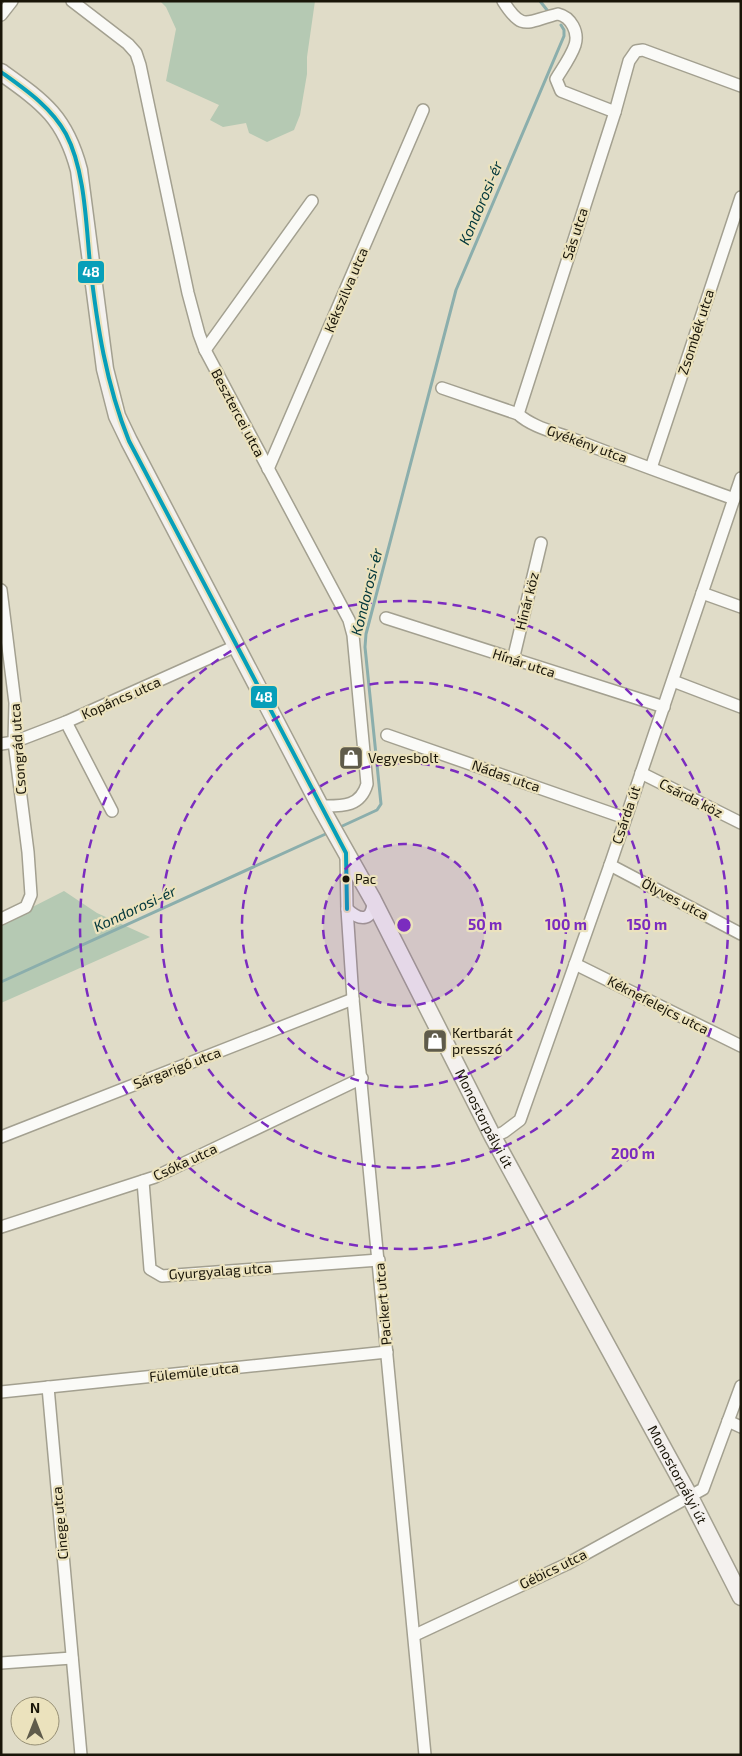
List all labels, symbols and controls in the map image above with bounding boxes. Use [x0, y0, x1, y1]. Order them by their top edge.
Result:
water label: Kondorosi-ér [454, 157, 506, 247]
street label: Sás utca [558, 206, 591, 262]
street label: Kékszilva utca [320, 245, 371, 335]
line badge: 48 [77, 260, 105, 284]
text: 48 [82, 263, 100, 280]
street label: Zsombék utca [674, 287, 717, 377]
street label: Besztercei utca [208, 366, 269, 460]
street label: Gyékény utca [545, 421, 630, 466]
water label: Kondorosi-ér [347, 545, 386, 637]
street label: Hínár köz [511, 570, 542, 632]
street label: Hínár utca [491, 644, 558, 681]
street label: Kopáncs utca [79, 673, 163, 723]
line badge: 48 [250, 685, 278, 709]
text: 48 [255, 688, 273, 705]
street label: Csongrád utca [6, 703, 29, 795]
shop icon: Vegyesbolt [338, 745, 364, 771]
place label: Vegyesbolt [368, 749, 439, 766]
street label: Nádas utca [470, 756, 543, 795]
street label: Csárda köz [657, 774, 726, 821]
street label: Csárda út [608, 784, 643, 846]
place label: Pac [355, 871, 376, 887]
marker: Pac [341, 874, 351, 884]
street label: Ölyves utca [639, 874, 712, 923]
water label: Kondorosi-ér [90, 881, 180, 935]
text: 50 m [468, 915, 502, 933]
text: 100 m [545, 915, 587, 933]
text: 150 m [627, 915, 667, 933]
centre of rings [395, 916, 413, 934]
street label: Kéknefelejcs utca [605, 972, 712, 1037]
place label: Kertbarát presszó [452, 1024, 513, 1057]
shop icon: Kertbarát presszó [422, 1028, 448, 1054]
street label: Sárgarigó utca [131, 1043, 223, 1092]
street label: Monostorpályi út [452, 1066, 517, 1171]
street label: Csóka utca [150, 1139, 220, 1184]
text: 200 m [611, 1144, 655, 1162]
street label: Gyurgyalag utca [168, 1258, 272, 1283]
street label: Pacikert utca [370, 1262, 395, 1346]
street label: Fülemüle utca [148, 1358, 240, 1385]
street label: Monostorpályi út [644, 1422, 711, 1526]
street label: Cinege utca [48, 1486, 71, 1560]
street label: Gébics utca [516, 1545, 589, 1592]
north arrow [10, 1696, 60, 1746]
text: N [30, 1699, 40, 1716]

